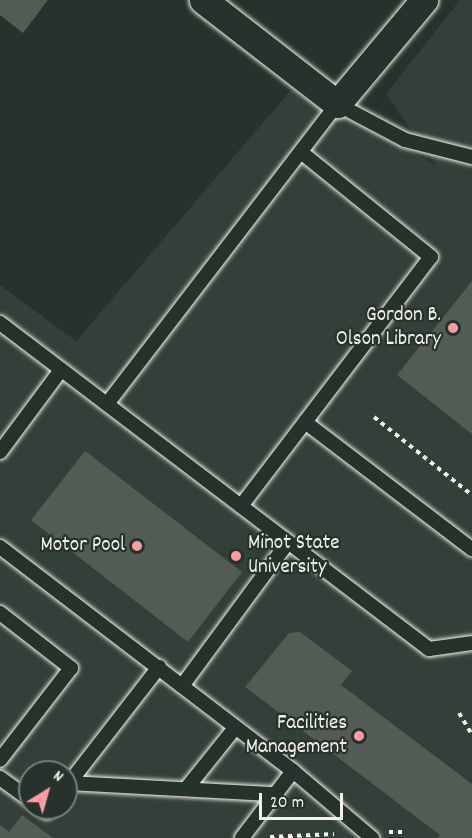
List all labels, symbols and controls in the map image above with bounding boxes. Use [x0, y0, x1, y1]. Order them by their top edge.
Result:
place label: Gordon B. Olson Library [336, 303, 441, 353]
marker: Gordon B. Olson Library [446, 321, 460, 335]
place label: Minot State University [248, 531, 340, 581]
place label: Motor Pool [40, 533, 125, 559]
marker: Motor Pool [130, 539, 144, 553]
marker: Minot State University [229, 549, 243, 563]
place label: Facilities Management [246, 711, 347, 761]
marker: Facilities Management [352, 729, 366, 743]
north arrow [18, 760, 78, 820]
text: N [48, 765, 68, 788]
scale bar [262, 781, 346, 819]
text: 20 m [270, 791, 304, 816]

